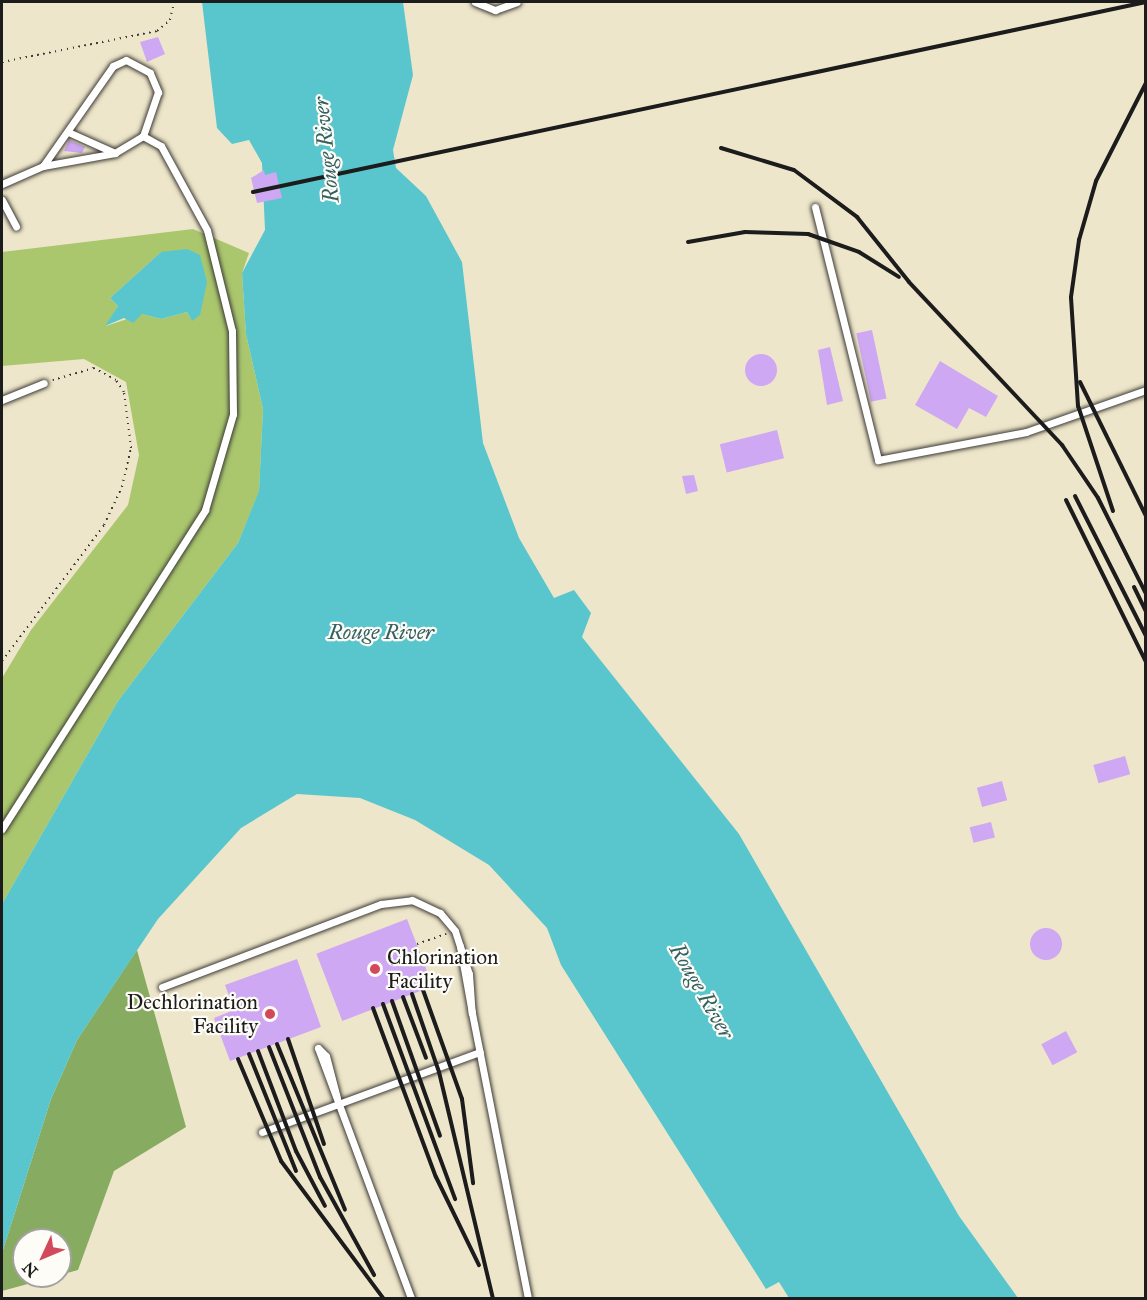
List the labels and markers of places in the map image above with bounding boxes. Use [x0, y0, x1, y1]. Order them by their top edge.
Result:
place label: Chlorination Facility [387, 944, 498, 994]
marker: Chlorination Facility [368, 962, 382, 976]
place label: Dechlorination Facility [127, 989, 258, 1039]
marker: Dechlorination Facility [263, 1007, 277, 1021]

